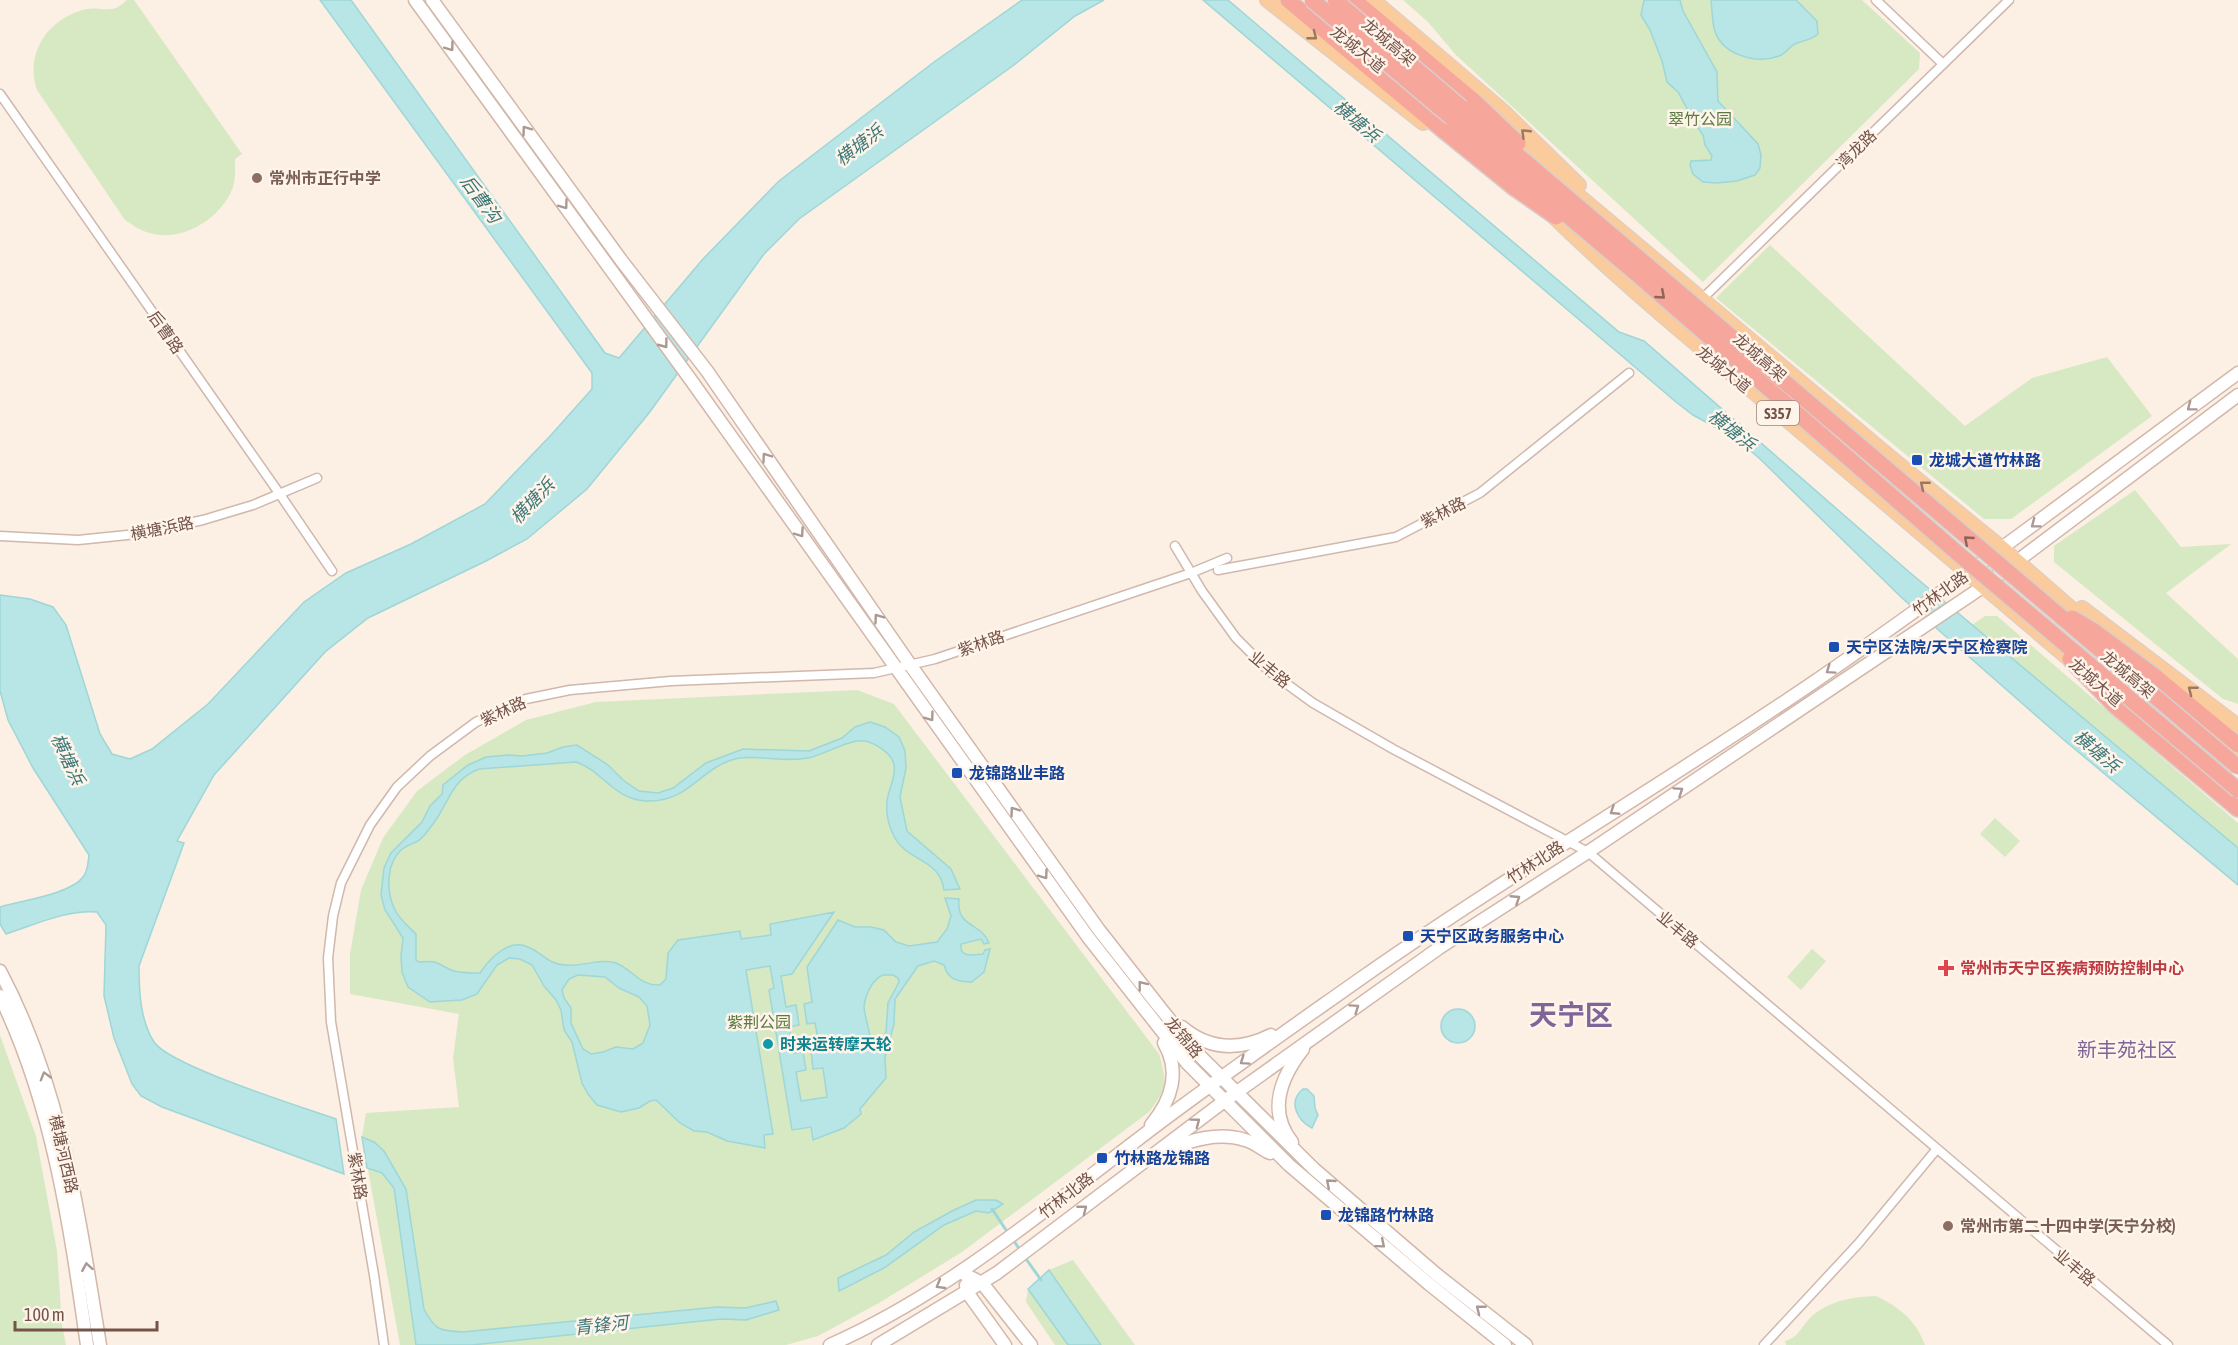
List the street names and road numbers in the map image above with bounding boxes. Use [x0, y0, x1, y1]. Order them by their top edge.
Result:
street label: 龙城高架 [1359, 15, 1419, 69]
street label: 龙城大道 [1327, 22, 1389, 76]
street label: 湾龙路 [1832, 126, 1880, 172]
street label: 后曹路 [145, 307, 187, 357]
street label: 龙城高架 [1730, 329, 1790, 385]
street label: 龙城大道 [1693, 342, 1755, 396]
road number: S357 [1757, 401, 1799, 425]
street label: 紫林路 [1418, 493, 1468, 531]
street label: 横塘浜路 [129, 513, 195, 543]
street label: 竹林北路 [1909, 567, 1971, 619]
street label: 紫林路 [955, 627, 1007, 659]
street label: 业丰路 [1246, 647, 1294, 691]
street label: 龙城高架 [2098, 647, 2158, 701]
street label: 龙城大道 [2066, 654, 2126, 710]
street label: 紫林路 [477, 693, 529, 729]
street label: 竹林北路 [1503, 837, 1567, 887]
street label: 业丰路 [1654, 907, 1702, 951]
street label: 龙锦路 [1162, 1013, 1206, 1061]
street label: 横塘河西路 [46, 1113, 82, 1195]
street label: 紫林路 [345, 1151, 371, 1201]
street label: 竹林北路 [1035, 1168, 1097, 1222]
street label: 业丰路 [2051, 1245, 2099, 1289]

